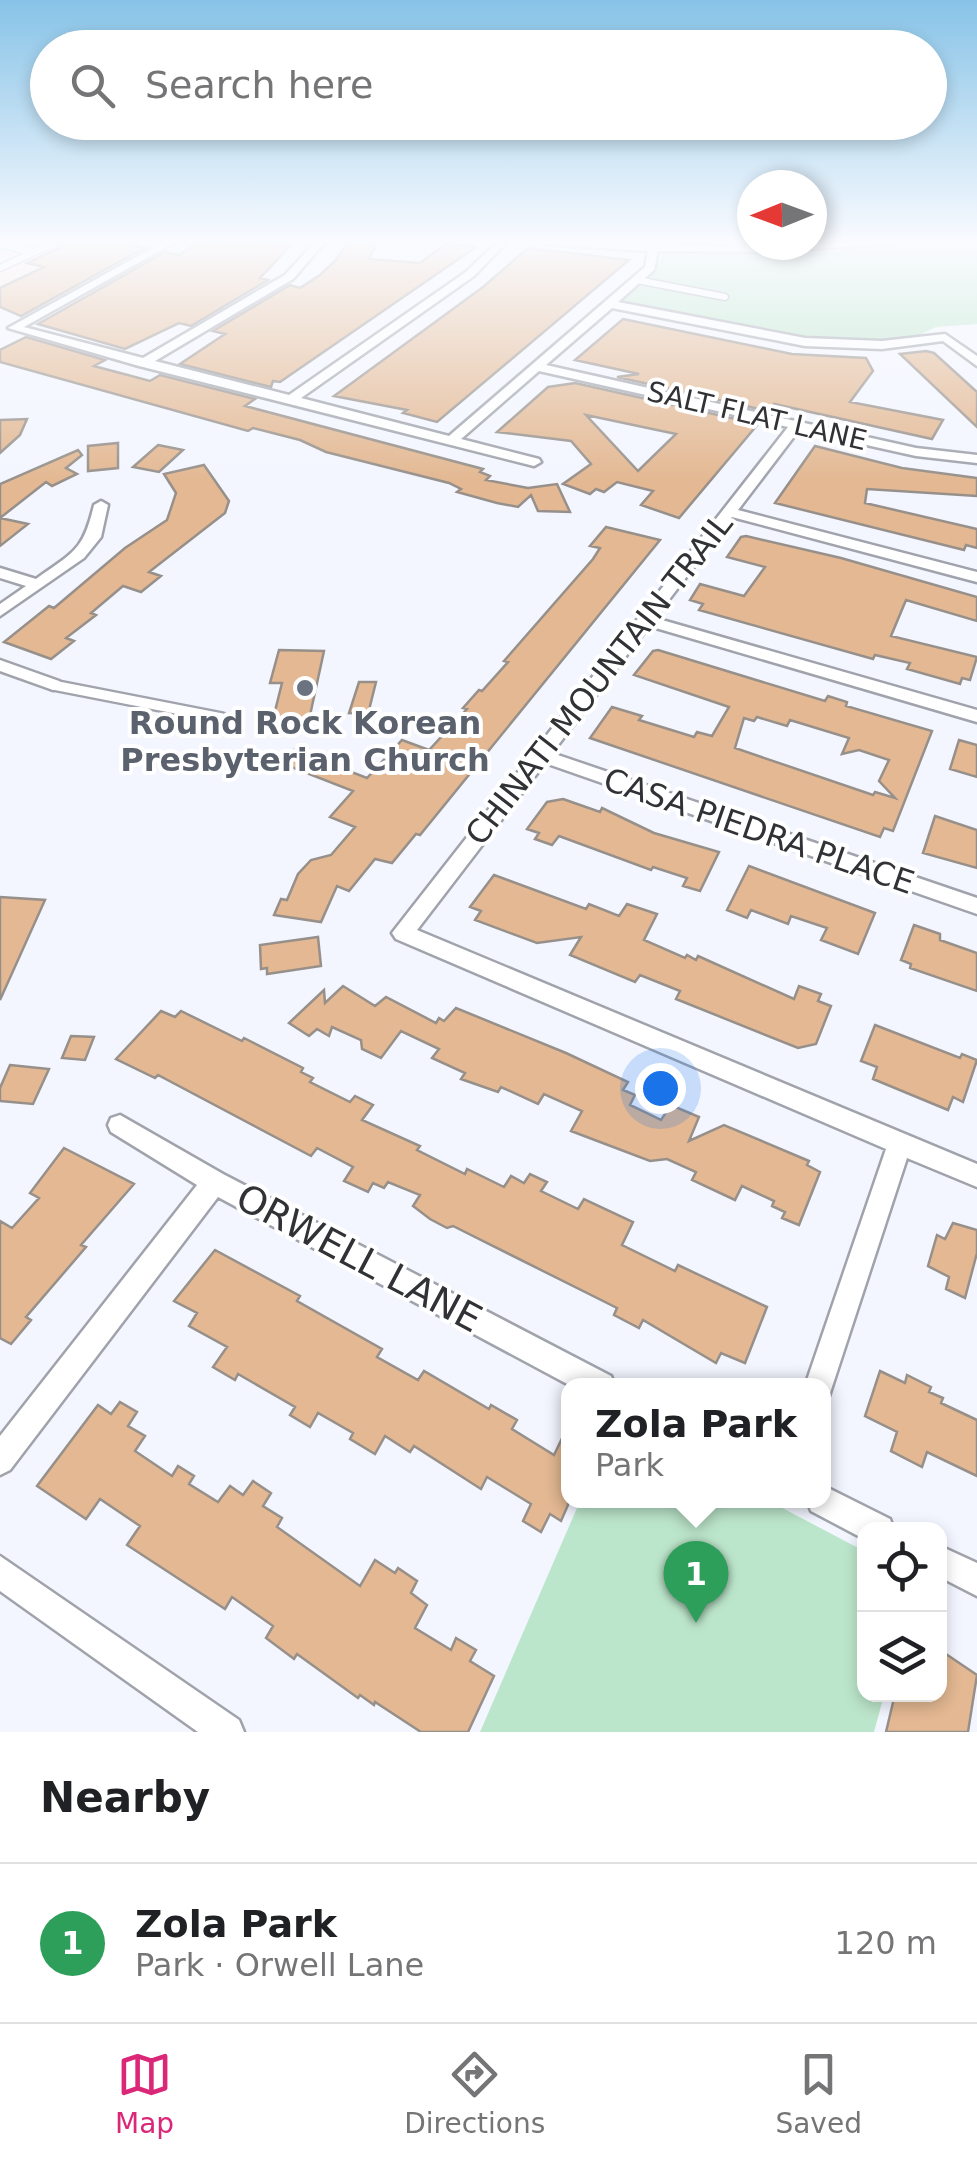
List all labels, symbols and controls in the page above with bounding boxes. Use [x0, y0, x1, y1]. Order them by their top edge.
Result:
search box [30, 30, 947, 140]
icon: search [65, 58, 120, 113]
text: Search here [145, 63, 373, 107]
north arrow [737, 170, 827, 260]
street label: SALT FLAT LANE [644, 375, 870, 457]
street label: CHINATI MOUNTAIN TRAIL [458, 505, 740, 852]
marker: Round Rock Korean Presbyterian Church [294, 677, 316, 699]
place label: Round Rock Korean Presbyterian Church [120, 704, 490, 779]
street label: CASA PIEDRA PLACE [599, 760, 919, 902]
your location [635, 1063, 686, 1114]
street label: ORWELL LANE [229, 1175, 489, 1341]
popup [561, 1378, 831, 1508]
text: Zola Park [595, 1402, 797, 1446]
text: Park [595, 1446, 664, 1484]
map controls [857, 1522, 947, 1702]
button: locate [857, 1522, 947, 1612]
pin: 1 [664, 1540, 728, 1623]
button: layers [857, 1612, 947, 1702]
text: Nearby [40, 1773, 210, 1822]
text: Zola Park [135, 1902, 337, 1946]
text: 1 [61, 1924, 84, 1962]
text: 120 m [835, 1924, 937, 1962]
text: Park · Orwell Lane [135, 1946, 424, 1984]
tab: Map [115, 2047, 174, 2140]
tab: Directions [404, 2047, 545, 2140]
tab: Saved [775, 2047, 862, 2140]

